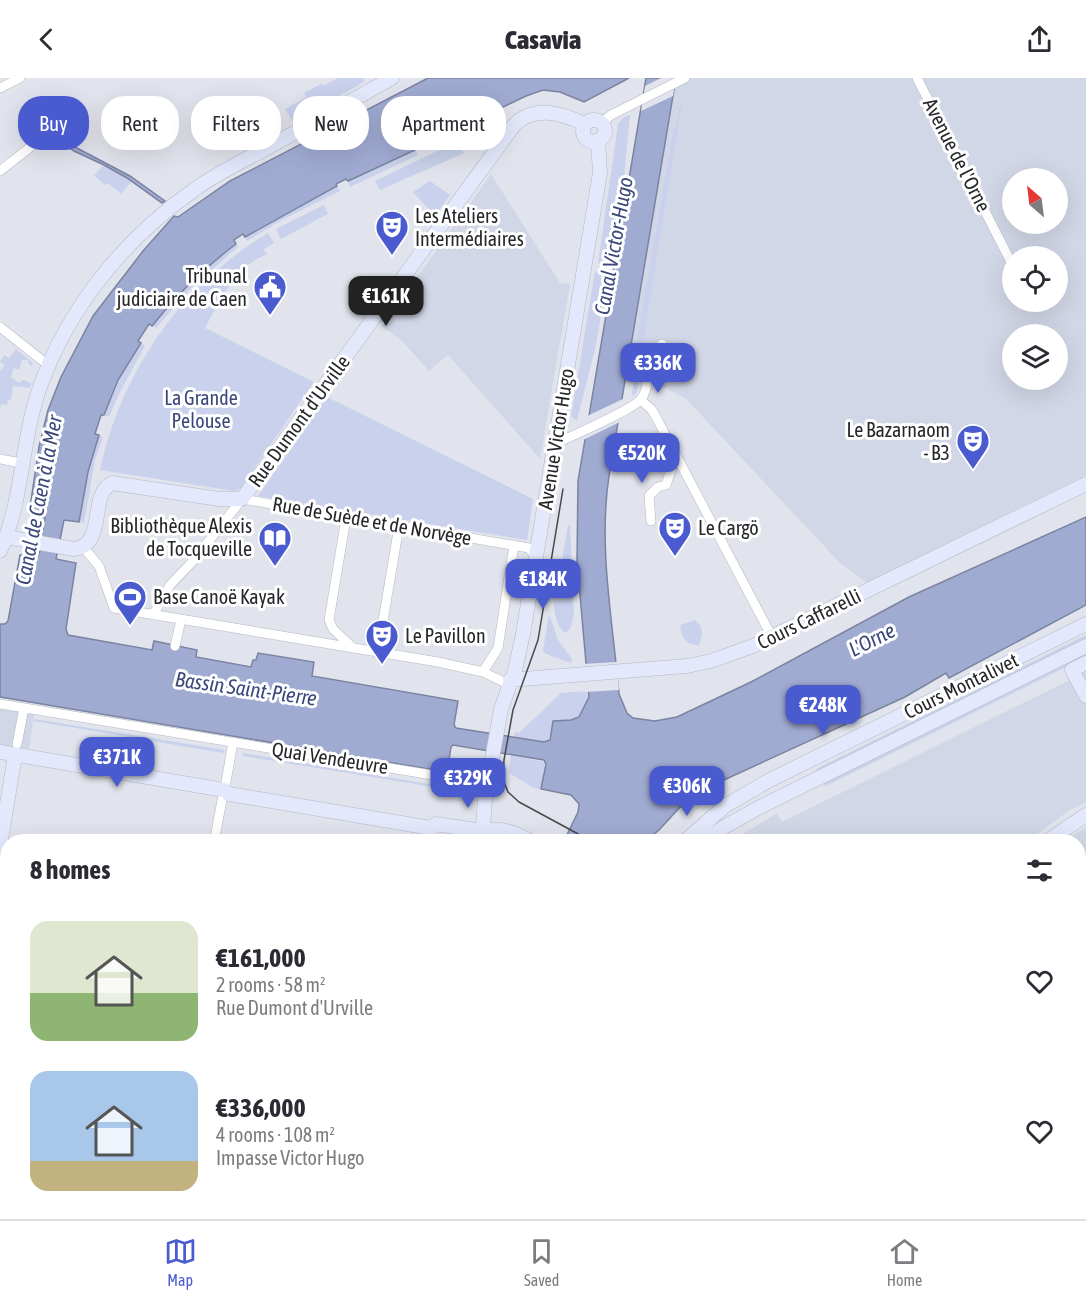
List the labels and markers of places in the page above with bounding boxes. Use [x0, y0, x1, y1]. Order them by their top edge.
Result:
place label: Les Ateliers Intermédiaires [415, 204, 524, 250]
theatre icon: Les Ateliers Intermédiaires [374, 209, 410, 256]
place label: Tribunal judiciaire de Caen [116, 264, 248, 310]
public building icon: Tribunal judiciaire de Caen [252, 269, 288, 316]
pin: €161K [344, 276, 428, 327]
pin: €336K [616, 343, 700, 394]
place label: Le Bazarnaom - B3 [846, 418, 950, 464]
theatre icon: Le Bazarnaom - B3 [955, 423, 991, 470]
pin: €520K [600, 433, 684, 484]
theatre icon: Le Cargö [657, 510, 693, 557]
place label: Bibliothèque Alexis de Tocqueville [110, 514, 252, 560]
place label: Le Cargö [698, 516, 759, 539]
library icon: Bibliothèque Alexis de Tocqueville [257, 520, 293, 567]
pin: €184K [501, 559, 585, 610]
sports icon: Base Canoë Kayak [112, 579, 148, 626]
place label: Base Canoë Kayak [153, 585, 285, 608]
theatre icon: Le Pavillon [364, 618, 400, 665]
place label: Le Pavillon [405, 624, 486, 647]
pin: €248K [781, 685, 865, 736]
pin: €371K [75, 737, 159, 788]
pin: €329K [426, 758, 510, 809]
pin: €306K [645, 766, 729, 817]

